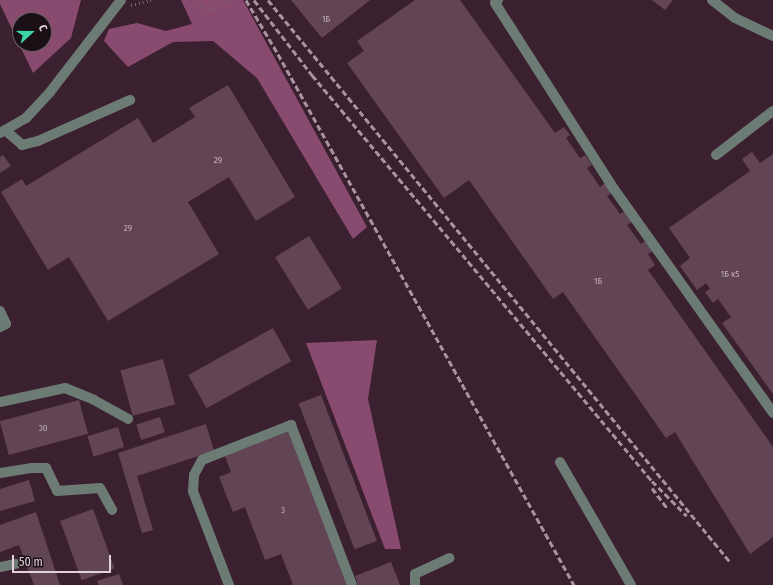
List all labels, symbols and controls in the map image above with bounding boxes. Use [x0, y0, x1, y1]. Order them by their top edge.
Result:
north arrow [12, 12, 52, 52]
house number: 1Б [322, 14, 330, 24]
text: С [36, 23, 50, 33]
house number: 29 [214, 155, 222, 165]
house number: 29 [124, 223, 132, 233]
house number: 1Б к5 [721, 269, 739, 279]
house number: 1Б [594, 276, 602, 286]
house number: 30 [39, 423, 47, 433]
house number: 3 [281, 505, 285, 515]
scale bar [14, 547, 113, 573]
text: 50 m [19, 555, 43, 569]

